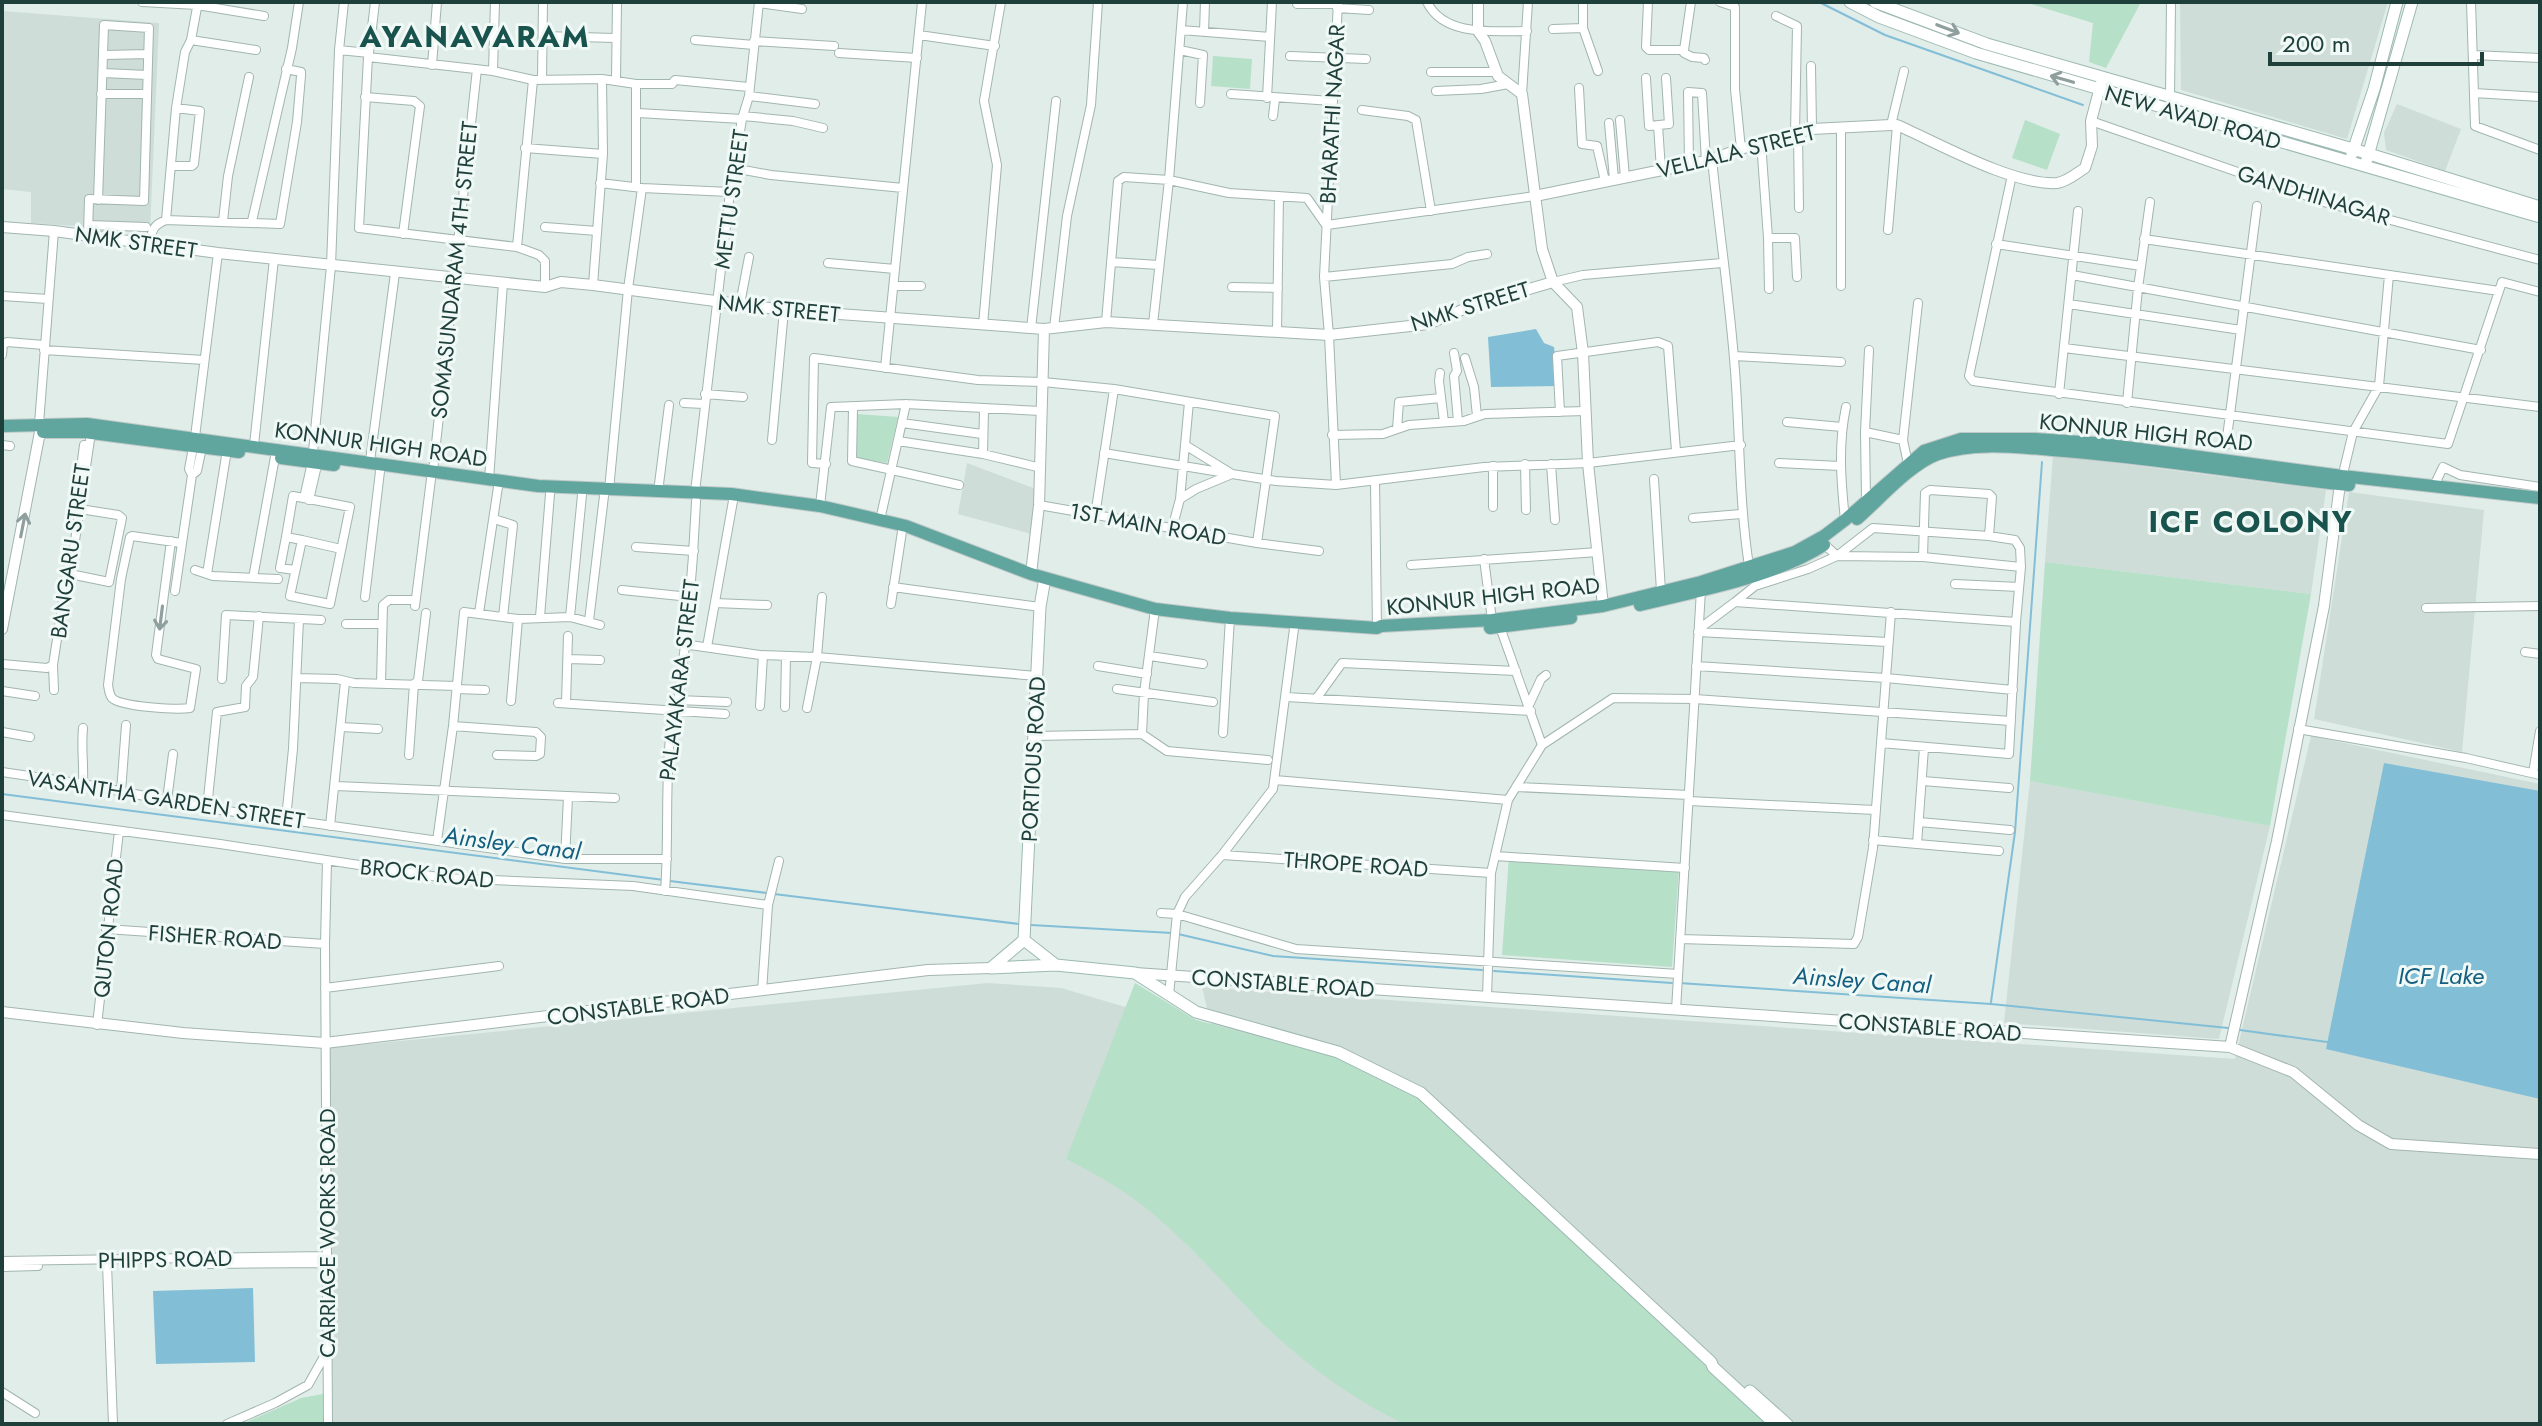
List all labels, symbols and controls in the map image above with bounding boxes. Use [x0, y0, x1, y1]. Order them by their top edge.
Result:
district label: AYANAVARAM [359, 15, 590, 58]
scale bar [2270, 16, 2482, 66]
street label: BHARATHI NAGAR [1311, 23, 1353, 205]
one-way arrow [1935, 23, 1960, 38]
text: 200 m [2282, 26, 2350, 61]
one-way arrow [2049, 71, 2075, 86]
street label: NEW AVADI ROAD [2101, 77, 2285, 157]
street label: VELLALA STREET [1653, 116, 1819, 186]
street label: SOMASUNDARAM 4TH STREET [422, 119, 486, 420]
street label: METTU STREET [705, 126, 757, 271]
street label: GANDHINAGAR [2234, 157, 2395, 234]
street label: NMK STREET [73, 218, 200, 267]
street label: NMK STREET [1407, 273, 1534, 339]
street label: NMK STREET [716, 286, 843, 330]
street label: KONNUR HIGH ROAD [2038, 405, 2254, 459]
street label: KONNUR HIGH ROAD [273, 413, 489, 475]
street label: BANGARU STREET [42, 461, 98, 640]
street label: 1ST MAIN ROAD [1067, 494, 1229, 554]
district label: ICF COLONY [2148, 500, 2354, 543]
one-way arrow [16, 512, 31, 538]
street label: KONNUR HIGH ROAD [1385, 569, 1601, 623]
street label: PALAYAKARA STREET [651, 577, 707, 783]
one-way arrow [153, 605, 168, 631]
street label: PORTIOUS ROAD [1013, 675, 1053, 843]
street label: VASANTHA GARDEN STREET [25, 761, 308, 837]
water label: Ainsley Canal [441, 817, 584, 869]
street label: THROPE ROAD [1283, 843, 1429, 885]
street label: BROCK ROAD [358, 850, 496, 896]
street label: QUTON ROAD [85, 857, 131, 999]
street label: FISHER ROAD [147, 916, 283, 958]
water label: Ainsley Canal [1791, 958, 1933, 1002]
water label: ICF Lake [2398, 958, 2484, 993]
street label: CONSTABLE ROAD [1190, 961, 1376, 1005]
street label: CONSTABLE ROAD [545, 979, 731, 1033]
street label: CONSTABLE ROAD [1837, 1005, 2023, 1049]
street label: CARRIAGE WORKS ROAD [311, 1108, 343, 1358]
street label: PHIPPS ROAD [97, 1242, 233, 1276]

